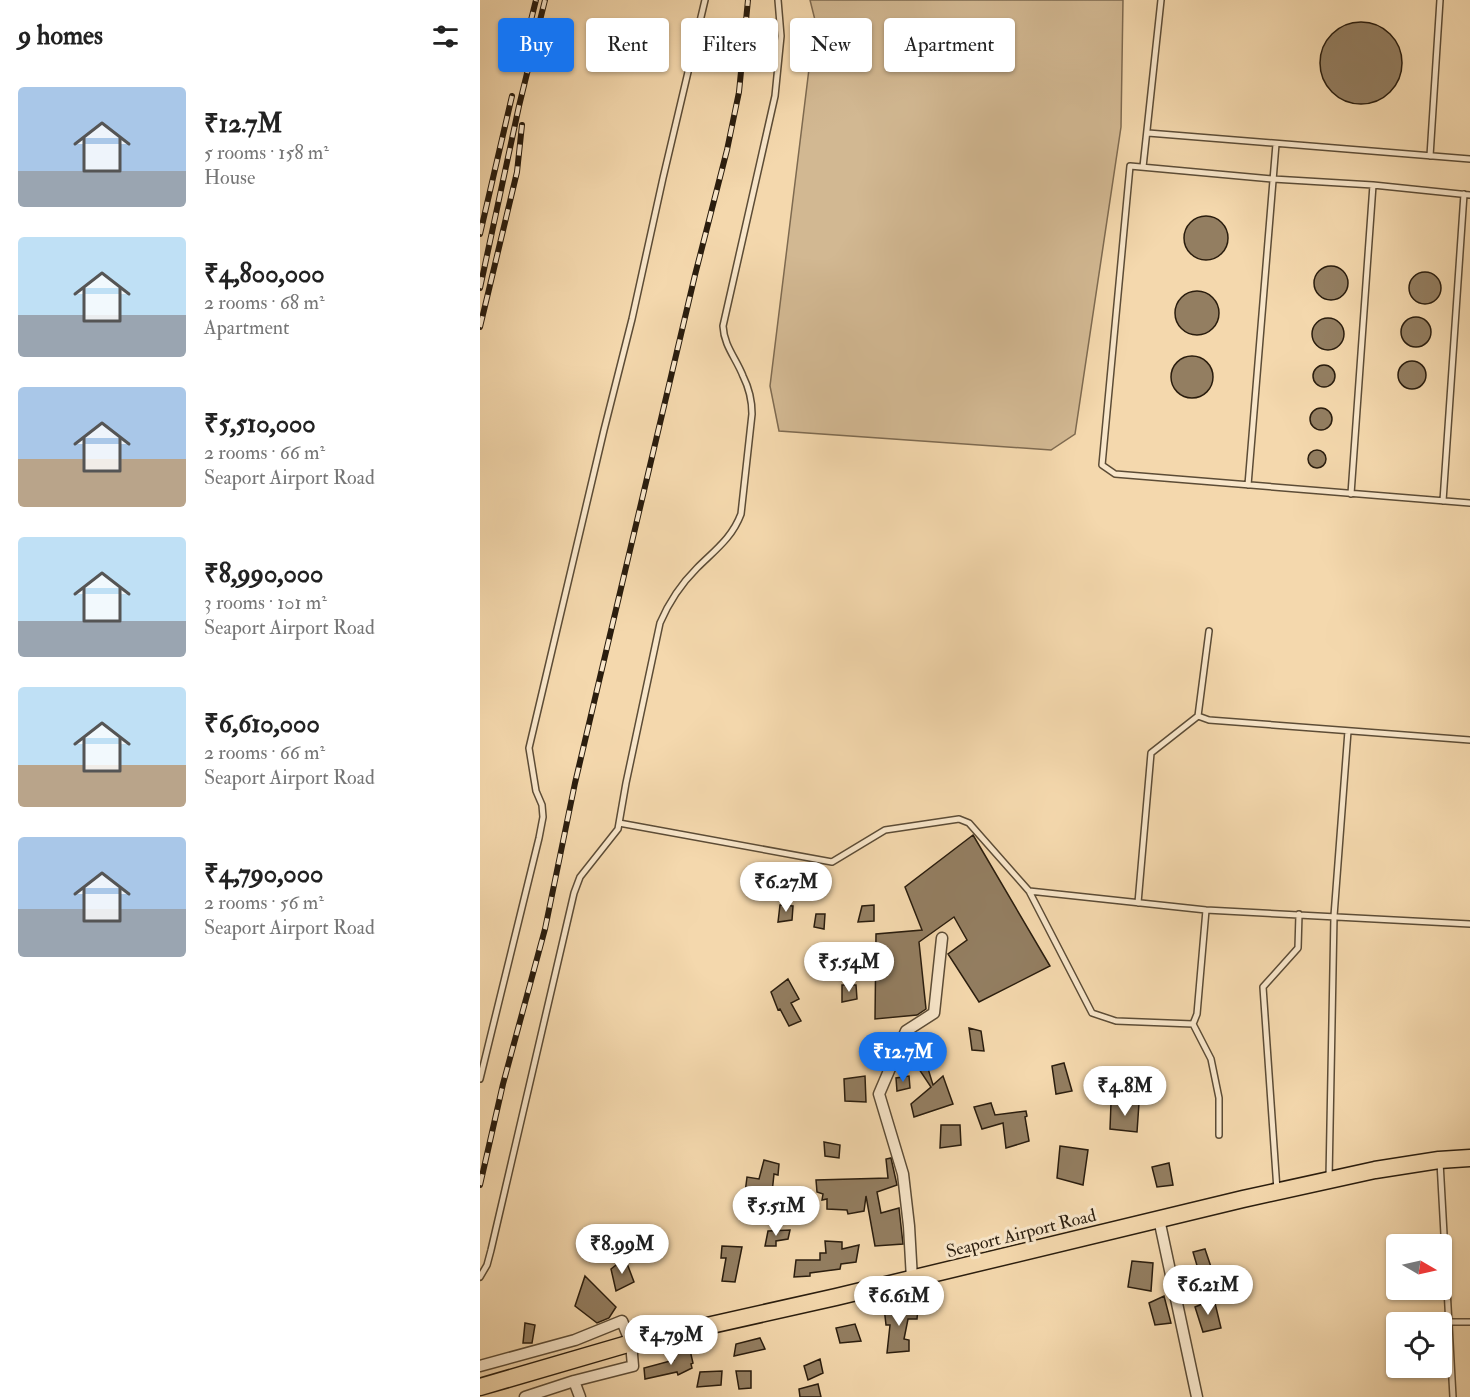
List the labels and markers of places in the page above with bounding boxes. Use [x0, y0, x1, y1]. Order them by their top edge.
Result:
pin: ₹6.27M [737, 862, 835, 913]
pin: ₹5.54M [800, 942, 898, 993]
pin: ₹12.7M [854, 1032, 952, 1083]
pin: ₹4.8M [1083, 1066, 1167, 1117]
pin: ₹5.51M [727, 1186, 825, 1237]
pin: ₹8.99M [573, 1224, 671, 1275]
pin: ₹6.21M [1159, 1265, 1257, 1316]
pin: ₹6.61M [850, 1276, 948, 1327]
pin: ₹4.79M [622, 1315, 720, 1366]

